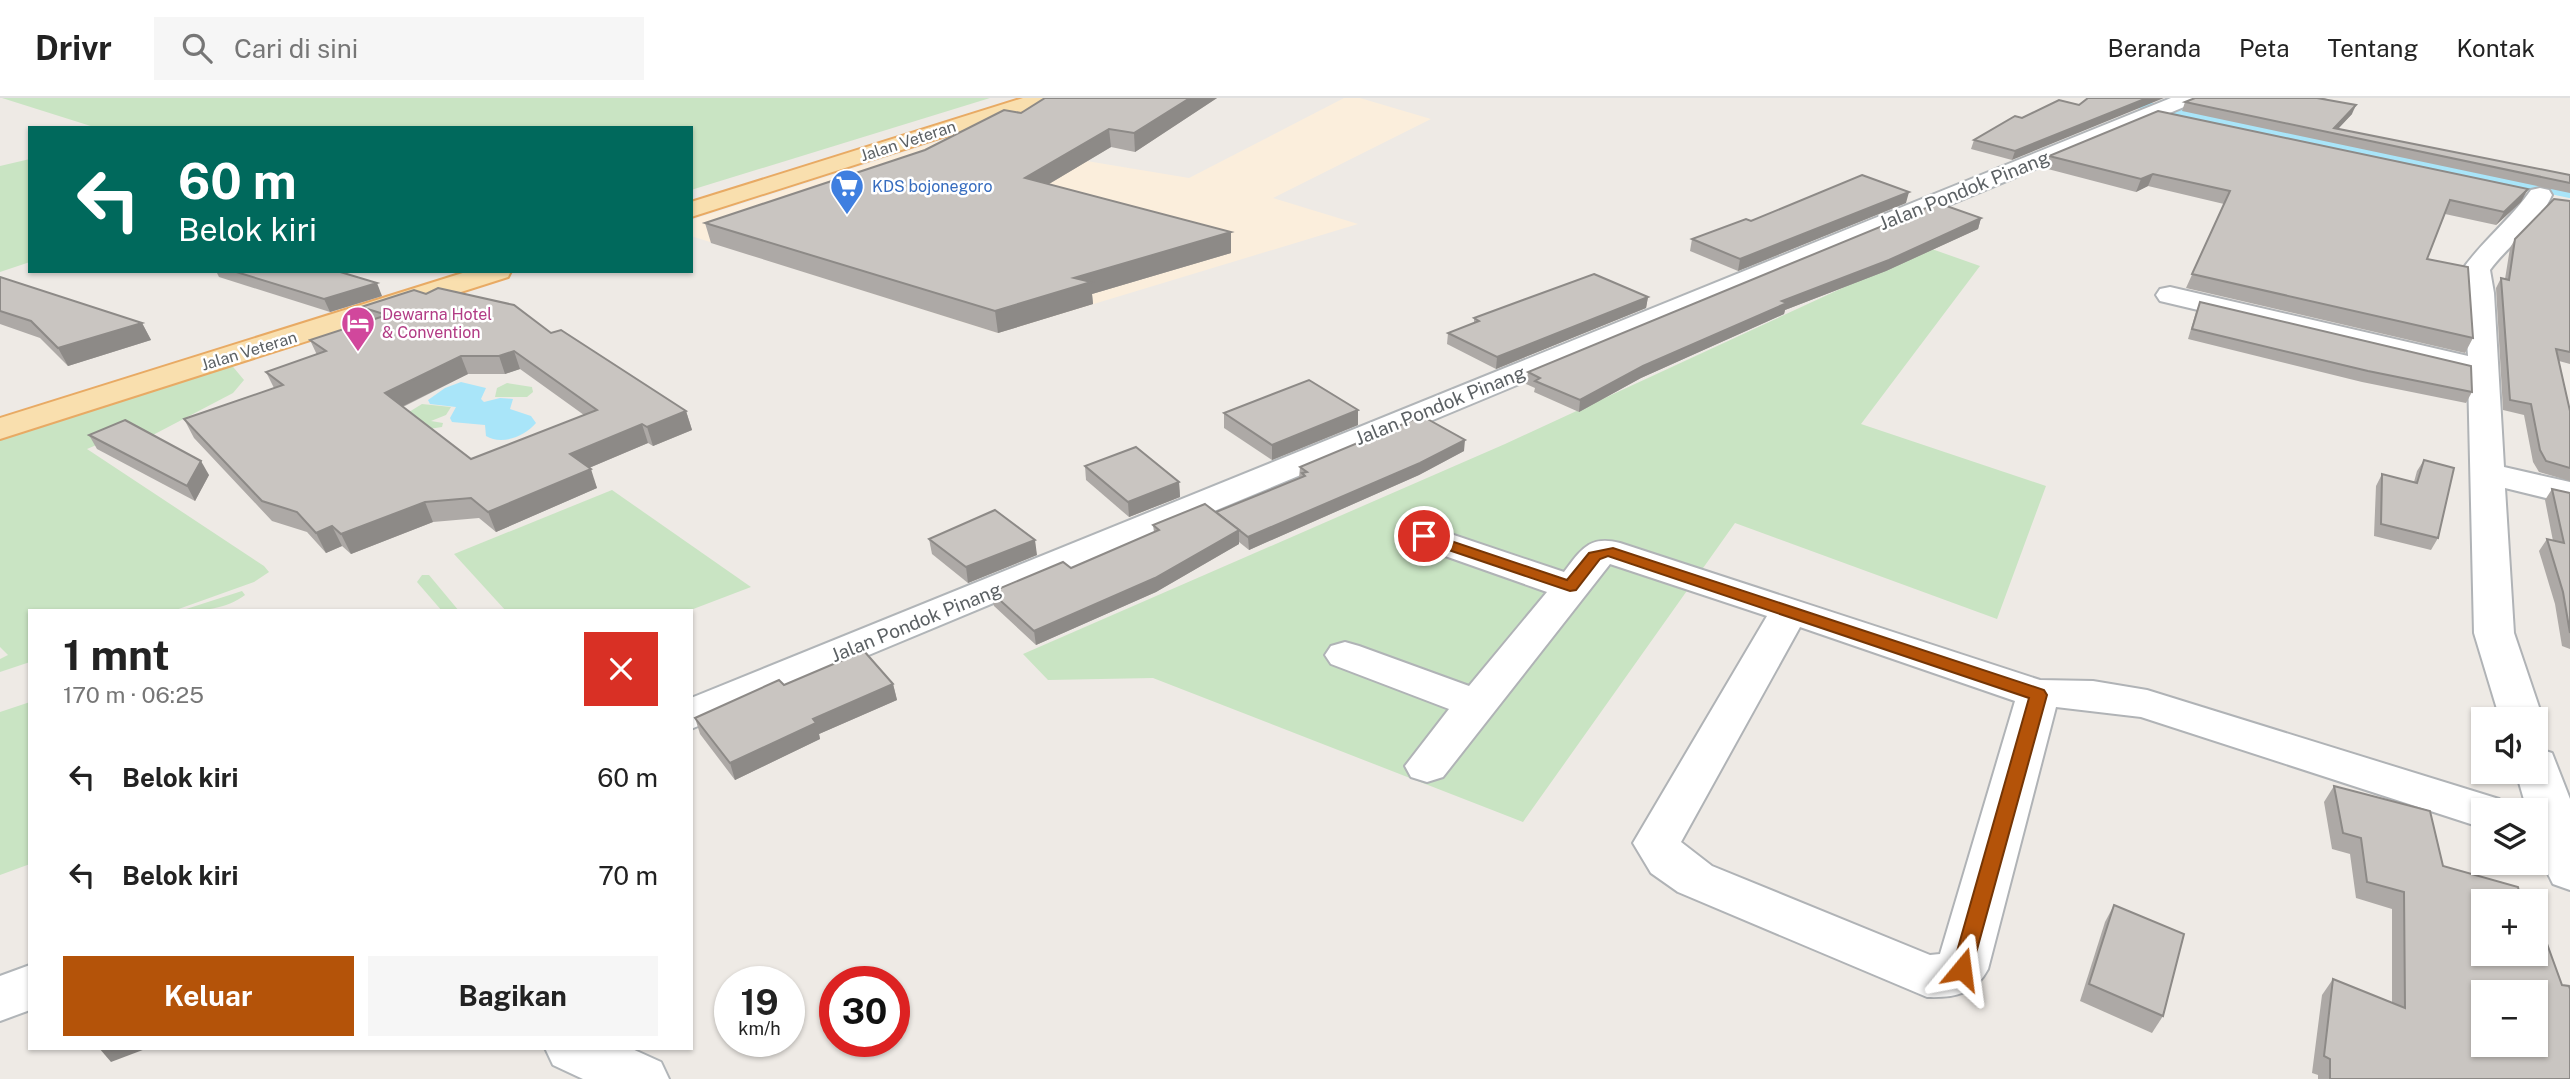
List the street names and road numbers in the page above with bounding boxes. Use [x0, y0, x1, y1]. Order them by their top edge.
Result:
street label: Jalan Veteran [858, 117, 958, 165]
street label: Jalan Pondok Pinang [1876, 146, 2053, 234]
street label: Jalan Veteran [199, 327, 299, 375]
street label: Jalan Pondok Pinang [1352, 361, 1529, 449]
street label: Jalan Pondok Pinang [828, 578, 1005, 666]

